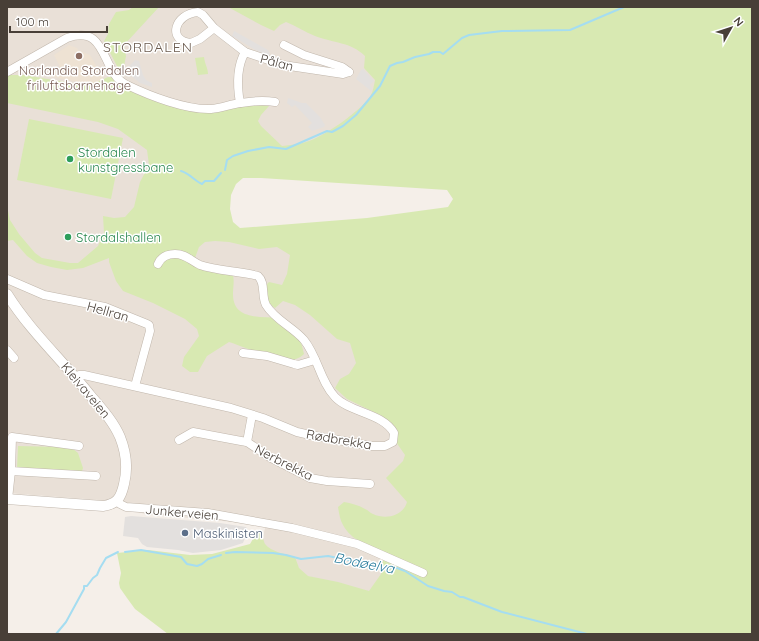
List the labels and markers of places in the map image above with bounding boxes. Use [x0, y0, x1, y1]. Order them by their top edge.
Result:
marker: Norlandia Stordalen friluftsbarnehage [74, 51, 84, 61]
place label: Norlandia Stordalen friluftsbarnehage [19, 62, 139, 93]
place label: Stordalen kunstgressbane [78, 144, 173, 175]
marker: Stordalen kunstgressbane [65, 154, 75, 164]
place label: Stordalshallen [76, 229, 161, 245]
marker: Stordalshallen [63, 232, 73, 242]
place label: Maskinisten [193, 525, 263, 541]
marker: Maskinisten [180, 528, 190, 538]

